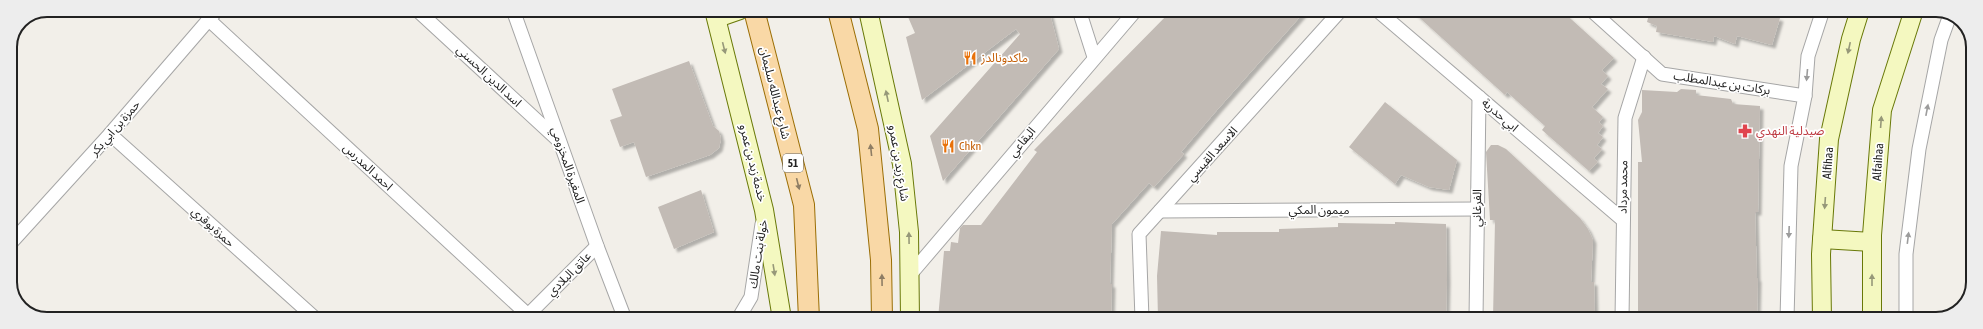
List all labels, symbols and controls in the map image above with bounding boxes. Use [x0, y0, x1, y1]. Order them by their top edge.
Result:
one-way arrow [722, 41, 728, 54]
one-way arrow [1845, 41, 1851, 54]
street label: اسد الدين الحسني [452, 42, 524, 112]
street label: شارع عبدالله سليمان [755, 45, 793, 141]
restaurant icon: ماكدونالدز [962, 50, 978, 66]
place label: ماكدونالدز [980, 51, 1028, 65]
street label: بركات بن عبدالمطلب [1673, 68, 1771, 98]
one-way arrow [1803, 69, 1810, 81]
one-way arrow [884, 90, 890, 102]
street label: ابي حدرية [1477, 95, 1521, 137]
street label: حمزة بن ابي بكر [86, 97, 145, 161]
one-way arrow [1924, 103, 1930, 116]
one-way arrow [1877, 116, 1884, 128]
street label: خدمة زيد بن عمرو [737, 123, 769, 203]
pharmacy icon: صيدلية النهدي [1737, 123, 1753, 139]
street label: شارع زيد بن عمرو [884, 124, 912, 203]
street label: البقاعي [1006, 124, 1041, 161]
street label: الاسعد القيسي [1184, 124, 1242, 186]
place label: صيدلية النهدي [1756, 124, 1825, 141]
street label: المغيرة المخزومي [546, 125, 588, 206]
restaurant icon: Chkn [940, 138, 956, 154]
place label: Chkn [959, 139, 981, 153]
street label: احمد المدرس [340, 140, 396, 194]
street label: Alfaihaa [1870, 143, 1886, 181]
one-way arrow [867, 144, 874, 156]
street label: Alfihaa [1820, 146, 1836, 180]
road number: 51 [783, 154, 803, 172]
street label: محمد مرداد [1616, 160, 1630, 214]
one-way arrow [795, 178, 801, 190]
street label: الفرغاني [1470, 189, 1487, 227]
one-way arrow [1821, 197, 1828, 209]
street label: ميمون المكي [1288, 203, 1350, 220]
street label: حمزة بوقري [187, 204, 237, 252]
street label: خولة بنت مالك [746, 219, 770, 289]
one-way arrow [1786, 226, 1792, 239]
one-way arrow [906, 231, 912, 244]
one-way arrow [1905, 232, 1911, 244]
street label: عاتق البلادي [544, 249, 596, 301]
one-way arrow [771, 264, 777, 276]
one-way arrow [879, 273, 885, 286]
one-way arrow [1869, 273, 1875, 286]

